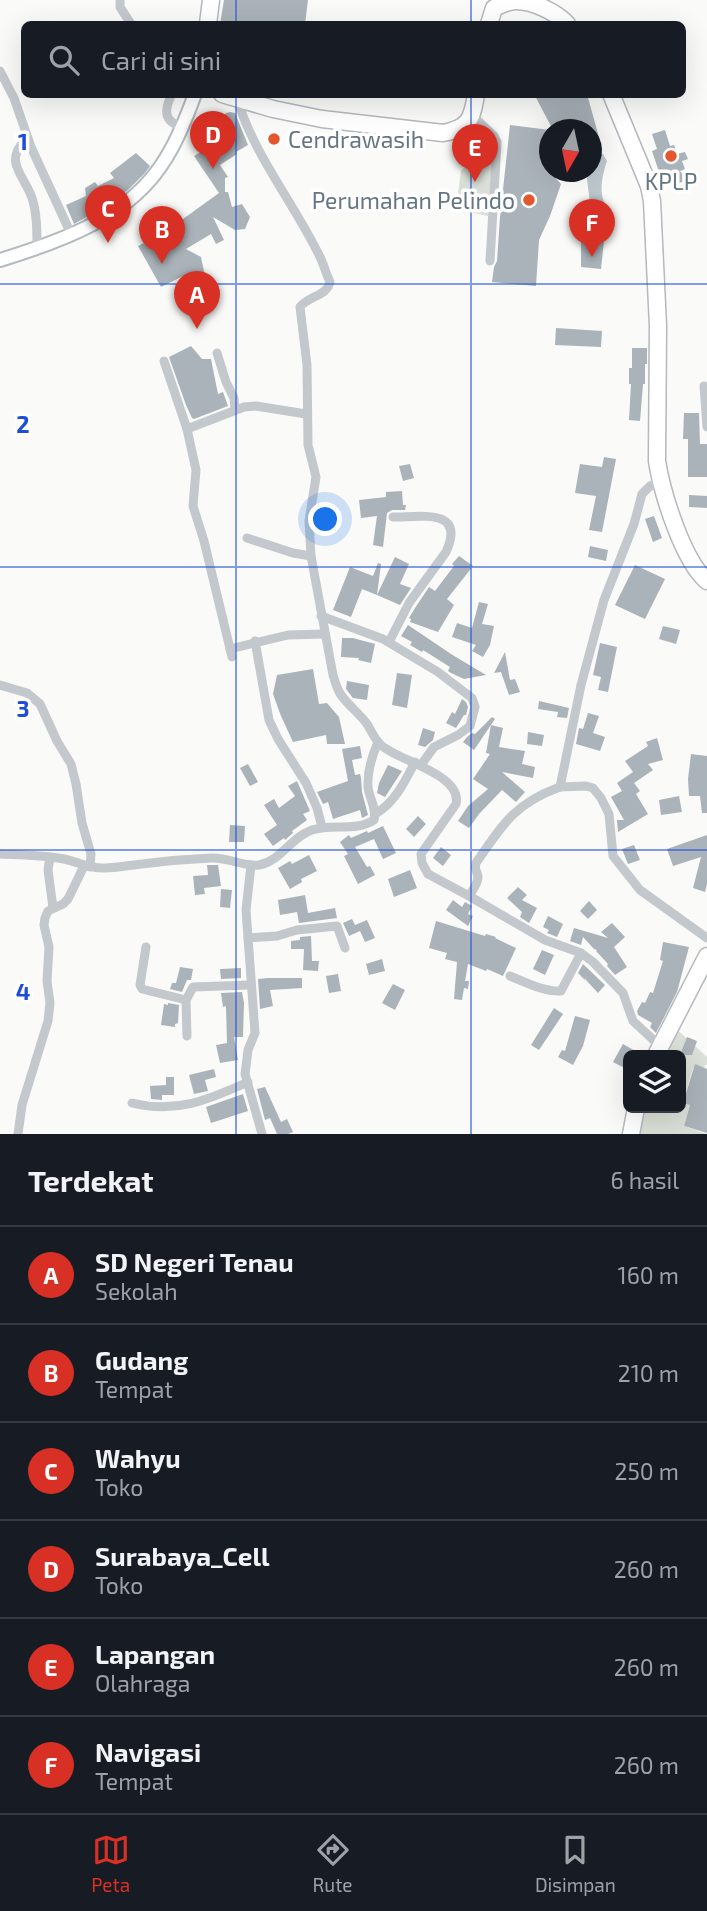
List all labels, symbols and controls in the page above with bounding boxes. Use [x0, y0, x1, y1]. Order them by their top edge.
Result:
search box [21, 21, 686, 98]
icon: search [45, 41, 83, 79]
text: Cari di sini [101, 44, 221, 75]
pin: D [190, 111, 236, 169]
north arrow [539, 119, 602, 182]
pin: E [452, 124, 498, 182]
place label: Cendrawasih [288, 125, 424, 153]
text: 1 [18, 127, 28, 155]
marker: Cendrawasih [266, 131, 282, 147]
marker: KPLP [663, 148, 679, 164]
place label: KPLP [645, 167, 697, 195]
pin: C [85, 185, 131, 243]
place label: Perumahan Pelindo [312, 186, 515, 214]
marker: Perumahan Pelindo [521, 192, 537, 208]
pin: F [569, 199, 615, 257]
pin: B [139, 206, 185, 264]
pin: A [174, 271, 220, 329]
text: 2 [16, 410, 30, 438]
your location [308, 502, 342, 536]
text: 3 [16, 694, 30, 722]
text: 4 [16, 977, 30, 1005]
map controls [623, 1050, 686, 1113]
button: layers [623, 1050, 686, 1113]
text: Terdekat [28, 1162, 154, 1198]
text: 6 hasil [611, 1166, 679, 1194]
text: SD Negeri Tenau [95, 1246, 294, 1277]
text: A [43, 1261, 59, 1289]
text: 160 m [618, 1261, 679, 1289]
text: Sekolah [95, 1277, 178, 1305]
text: Gudang [95, 1344, 188, 1375]
text: B [44, 1359, 58, 1387]
text: 210 m [618, 1359, 679, 1387]
text: Tempat [95, 1375, 173, 1403]
text: Wahyu [95, 1442, 181, 1473]
text: C [44, 1457, 58, 1485]
text: 250 m [615, 1457, 679, 1485]
text: Toko [95, 1473, 143, 1501]
text: Surabaya_Cell [95, 1540, 270, 1571]
text: D [43, 1555, 59, 1583]
text: 260 m [614, 1555, 679, 1583]
text: Toko [95, 1571, 143, 1599]
text: Lapangan [95, 1638, 215, 1669]
text: E [44, 1653, 58, 1681]
text: 260 m [614, 1653, 679, 1681]
text: Olahraga [95, 1669, 190, 1697]
text: Navigasi [95, 1736, 201, 1767]
text: F [45, 1751, 57, 1779]
text: 260 m [614, 1751, 679, 1779]
text: Tempat [95, 1767, 173, 1795]
tab: Peta [91, 1831, 130, 1896]
tab: Rute [313, 1831, 353, 1896]
tab: Disimpan [535, 1831, 616, 1896]

